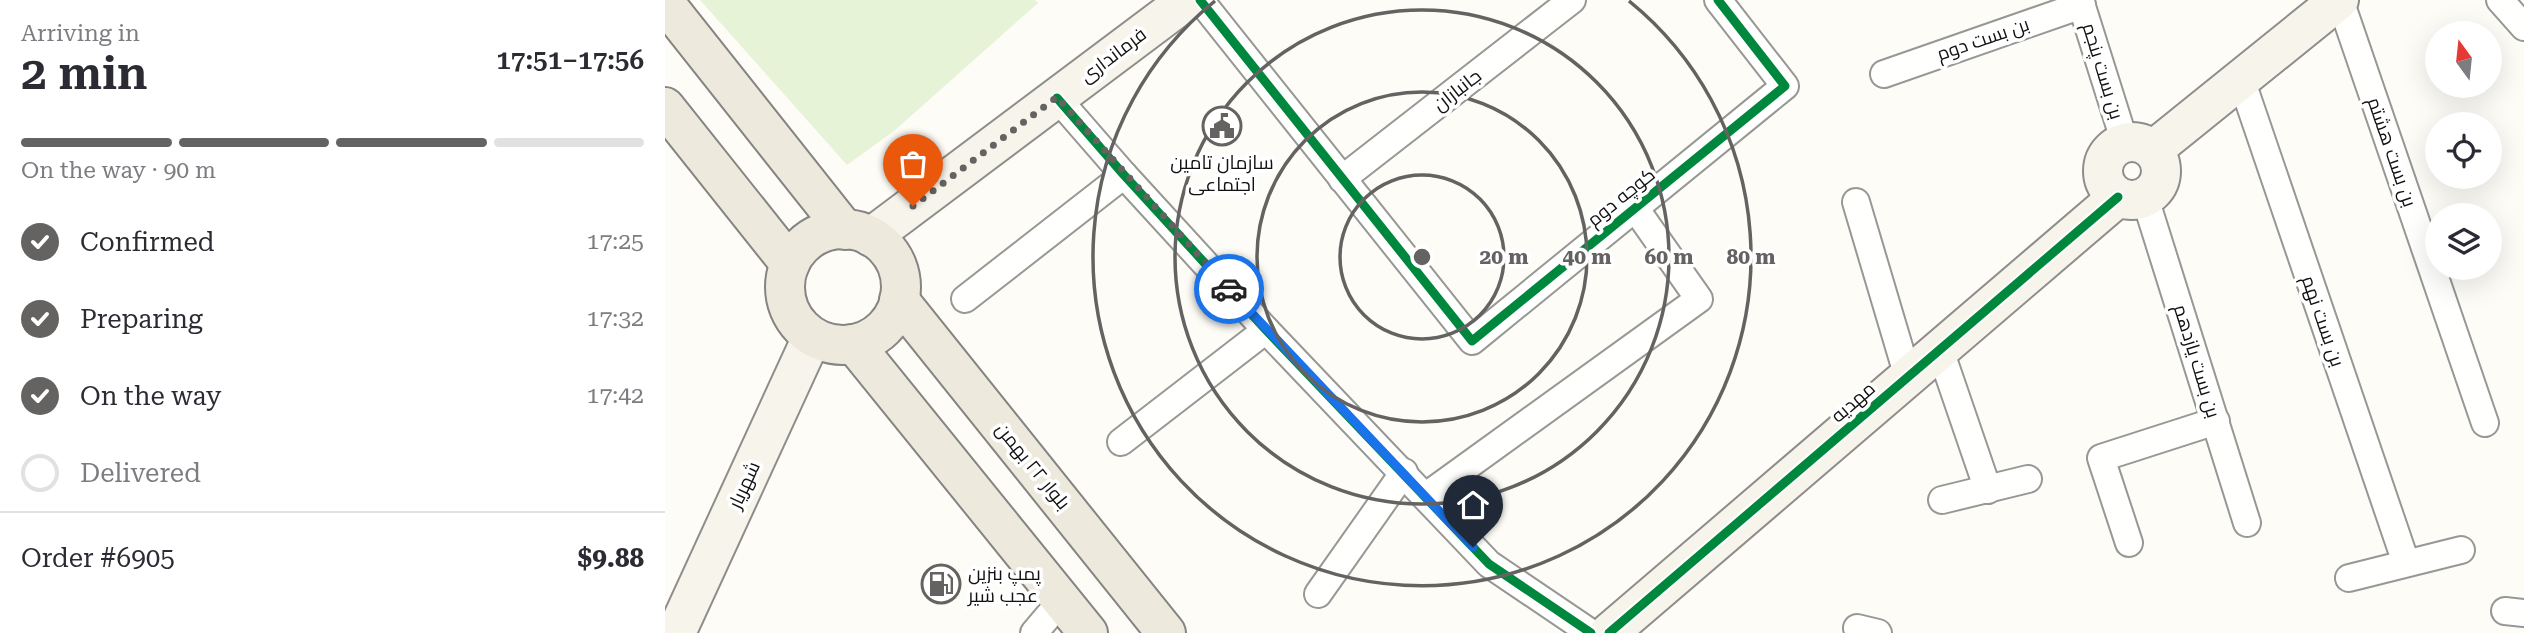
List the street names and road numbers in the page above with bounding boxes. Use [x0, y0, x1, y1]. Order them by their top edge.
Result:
street label: بن بست دوم [1934, 12, 2033, 67]
street label: بن بست پنجم [2076, 20, 2129, 123]
street label: فرمانداری [1075, 23, 1151, 87]
street label: جانبازان [1428, 64, 1486, 116]
street label: بن بست هشتم [2361, 94, 2422, 211]
street label: کوچه دوم [1582, 163, 1661, 233]
street label: بن بست نهم [2295, 272, 2349, 370]
street label: بن بست یازدهم [2167, 301, 2225, 421]
street label: مهدیه [1826, 377, 1880, 427]
street label: بلوار ۲۲ بهمن [991, 418, 1075, 514]
street label: شهریار [723, 458, 765, 513]

